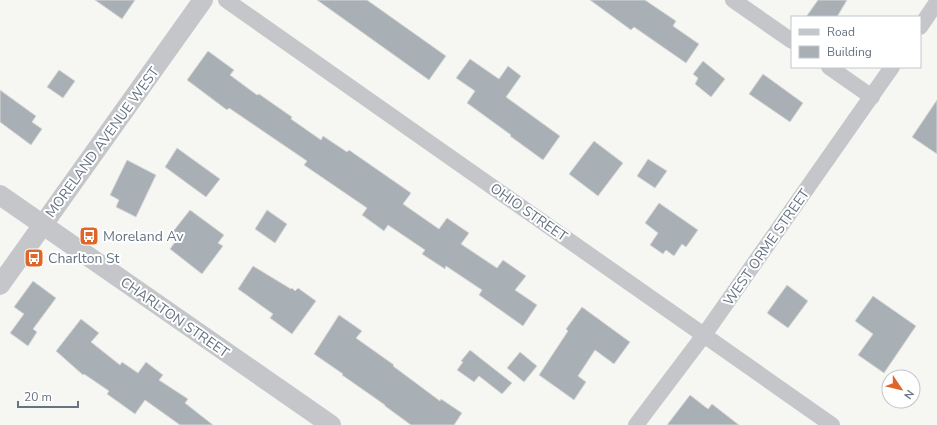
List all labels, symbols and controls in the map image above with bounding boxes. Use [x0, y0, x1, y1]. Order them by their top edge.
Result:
legend [791, 16, 921, 68]
text: Road [827, 24, 855, 40]
text: Building [827, 44, 872, 60]
street label: MORELAND AVENUE WEST [41, 63, 164, 221]
street label: OHIO STREET [486, 179, 572, 246]
street label: WEST ORME STREET [719, 185, 814, 309]
bus stop icon: Moreland Av [78, 225, 100, 247]
place label: Moreland Av [103, 227, 184, 246]
bus stop icon: Charlton St [23, 247, 45, 269]
place label: Charlton St [48, 249, 120, 268]
street label: CHARLTON STREET [117, 273, 233, 362]
north arrow [881, 369, 921, 409]
scale bar [18, 383, 78, 409]
text: N [900, 387, 917, 402]
text: 20 m [24, 389, 52, 405]

